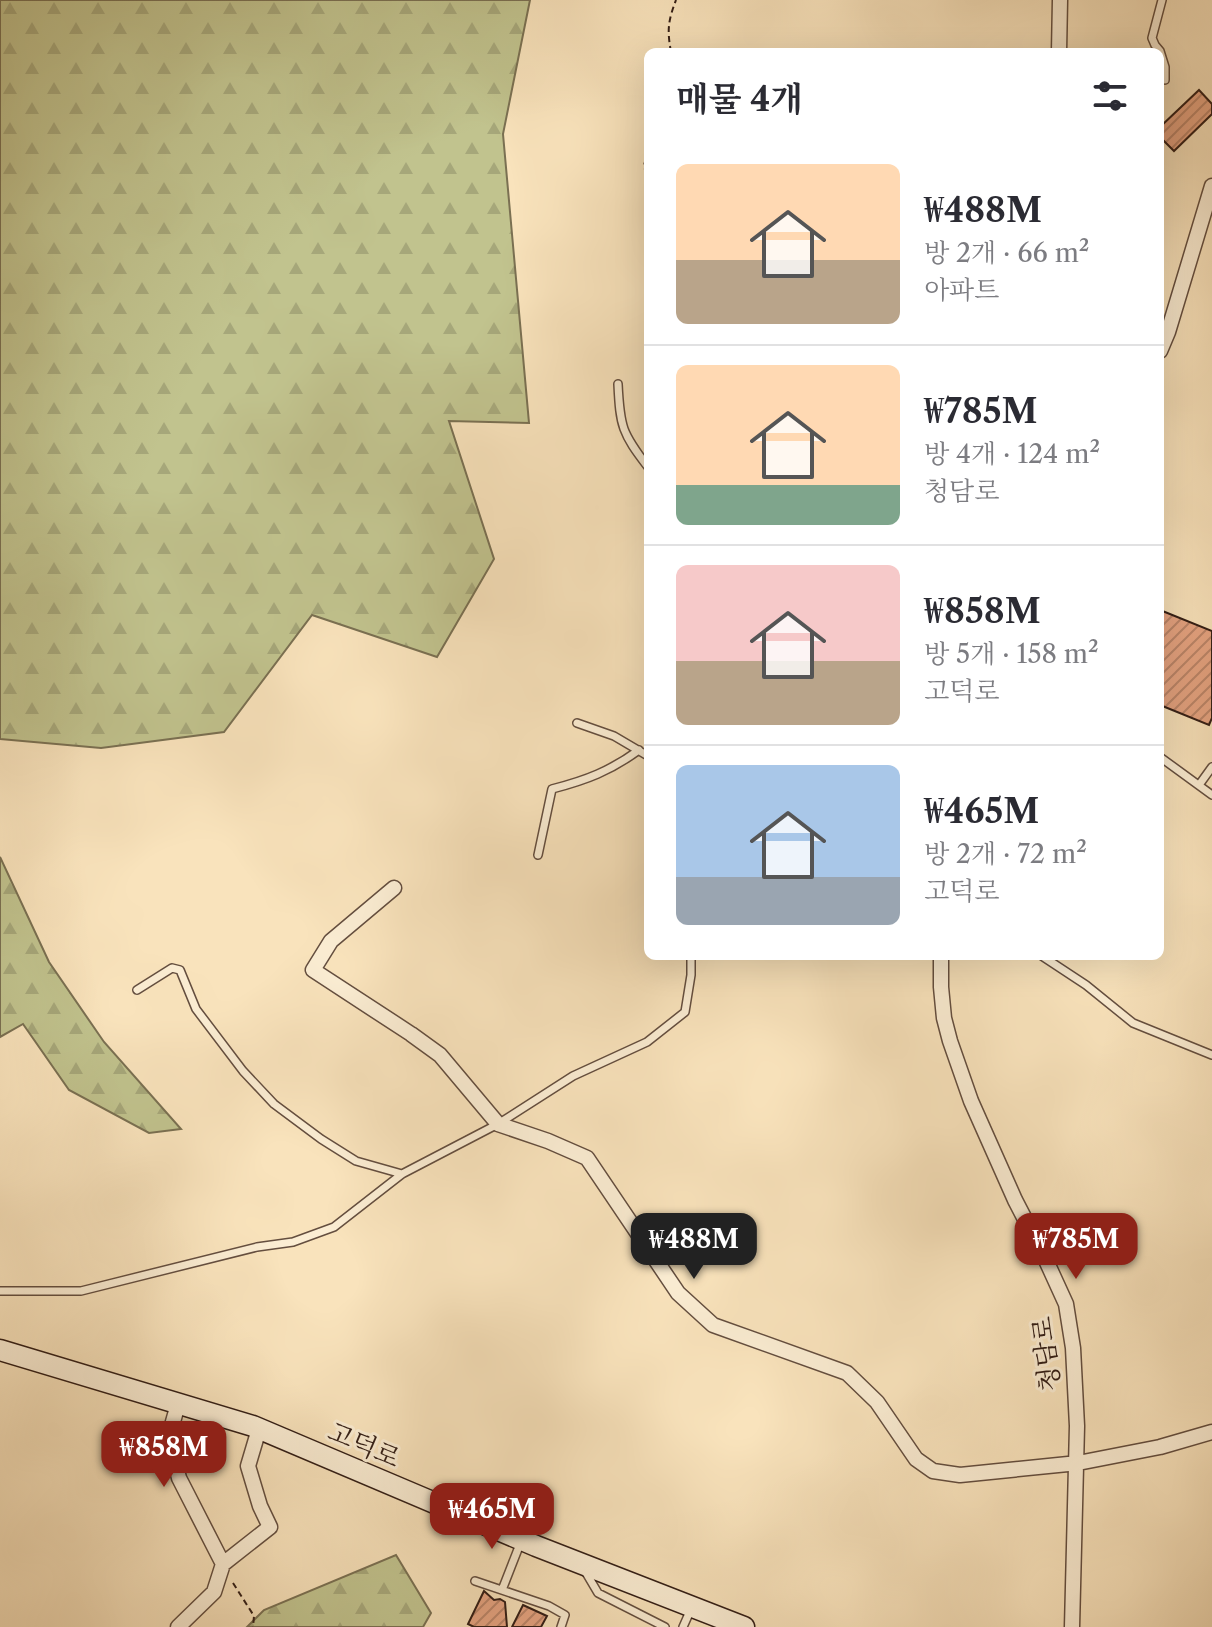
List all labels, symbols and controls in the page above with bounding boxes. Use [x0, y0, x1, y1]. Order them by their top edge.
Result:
icon: filters [1088, 74, 1132, 118]
text: 매물 4개 [676, 78, 803, 120]
text: ₩488M [924, 189, 1042, 231]
icon: home [740, 196, 836, 292]
text: 방 2개 · 66 m² [924, 237, 1090, 269]
text: 아파트 [924, 274, 999, 306]
text: ₩785M [924, 390, 1038, 432]
icon: home [740, 397, 836, 493]
text: 방 4개 · 124 m² [924, 438, 1100, 470]
text: 청담로 [924, 475, 999, 507]
text: ₩858M [924, 590, 1041, 632]
icon: home [740, 597, 836, 693]
text: 방 5개 · 158 m² [924, 638, 1099, 670]
text: 고덕로 [924, 675, 999, 707]
text: ₩465M [924, 790, 1039, 832]
icon: home [740, 797, 836, 893]
text: 방 2개 · 72 m² [924, 838, 1087, 870]
text: 고덕로 [924, 875, 999, 907]
pin: ₩488M [638, 1213, 750, 1281]
pin: ₩785M [1020, 1213, 1132, 1281]
text: ₩488M [649, 1223, 739, 1255]
text: ₩785M [1033, 1223, 1119, 1255]
street label: 청담로 [1026, 1315, 1066, 1393]
street label: 고덕로 [323, 1416, 405, 1474]
pin: ₩858M [108, 1421, 220, 1489]
text: ₩858M [119, 1431, 209, 1463]
pin: ₩465M [436, 1483, 548, 1551]
text: ₩465M [448, 1493, 536, 1525]

